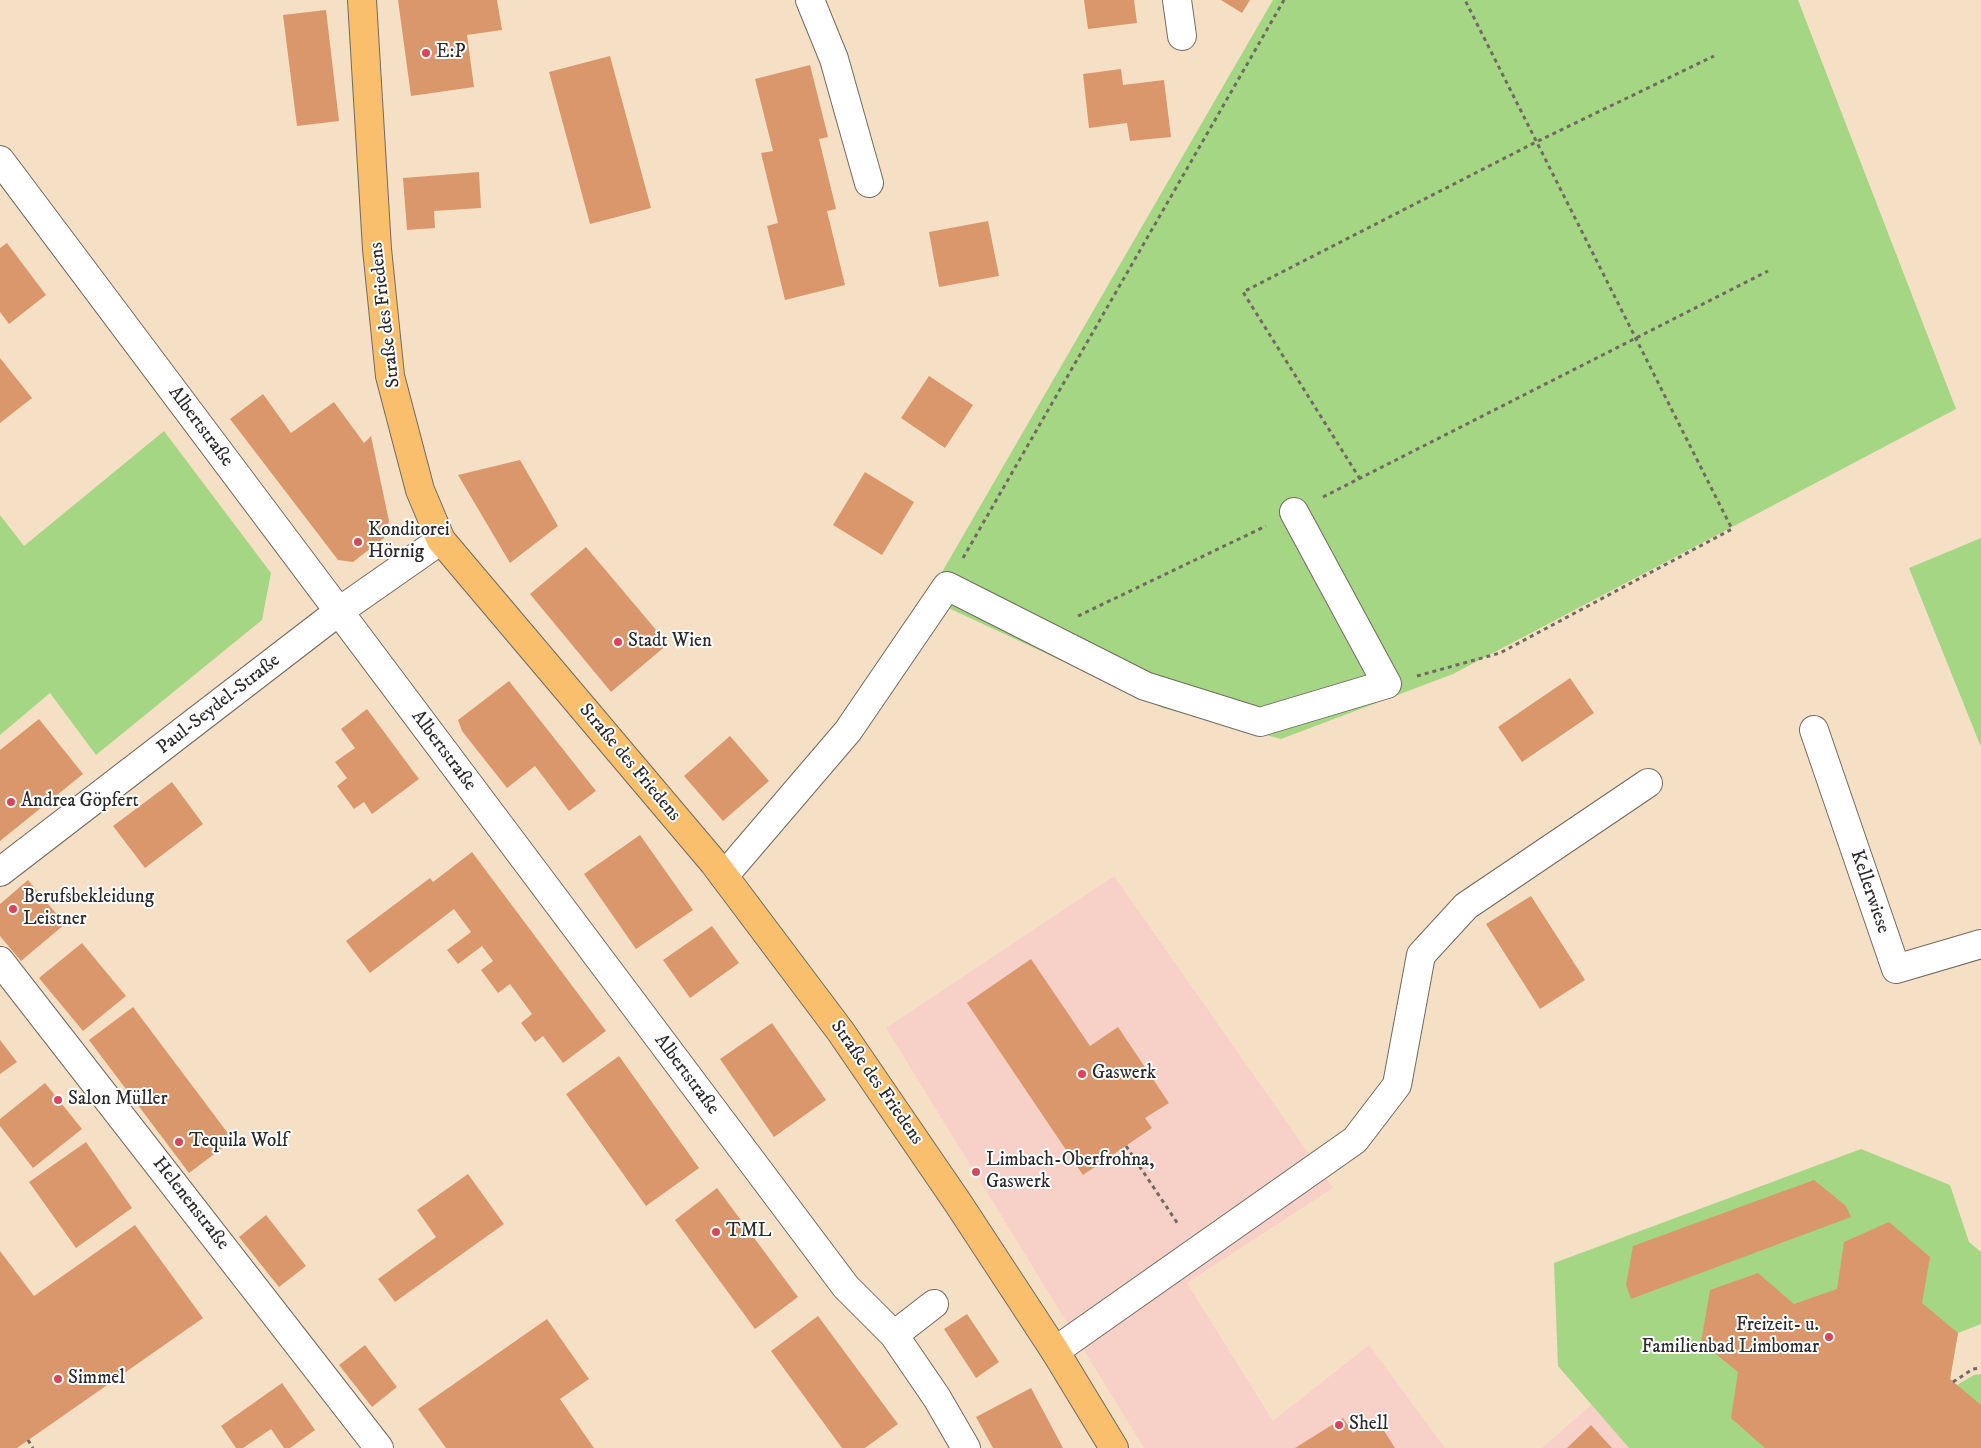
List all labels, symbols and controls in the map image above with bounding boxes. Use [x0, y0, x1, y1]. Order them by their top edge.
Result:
place label: E:P [436, 42, 465, 64]
marker: E:P [420, 47, 432, 59]
street label: Straße des Friedens [366, 241, 406, 389]
street label: Albertstraße [162, 382, 238, 472]
place label: Konditorei Hörnig [368, 520, 450, 564]
marker: Konditorei Hörnig [352, 536, 364, 548]
place label: Stadt Wien [628, 631, 712, 653]
marker: Stadt Wien [612, 636, 624, 648]
street label: Paul-Seydel-Straße [153, 650, 285, 760]
street label: Straße des Friedens [573, 700, 685, 826]
street label: Albertstraße [405, 706, 481, 796]
place label: Andrea Göpfert [21, 791, 139, 813]
marker: Andrea Göpfert [5, 796, 17, 808]
street label: Kellerwiese [1844, 847, 1894, 937]
place label: Berufsbekleidung Leistner [23, 887, 154, 931]
marker: Berufsbekleidung Leistner [7, 903, 19, 915]
street label: Straße des Friedens [825, 1016, 927, 1150]
street label: Albertstraße [648, 1030, 724, 1120]
place label: Gaswerk [1092, 1063, 1156, 1085]
marker: Gaswerk [1076, 1068, 1088, 1080]
place label: Salon Müller [68, 1089, 168, 1111]
marker: Salon Müller [52, 1094, 64, 1106]
place label: Tequila Wolf [189, 1131, 288, 1153]
marker: Tequila Wolf [173, 1136, 185, 1148]
place label: Limbach-Oberfrohna, Gaswerk [986, 1150, 1154, 1194]
street label: Helenenstraße [147, 1153, 233, 1255]
marker: Limbach-Oberfrohna, Gaswerk [970, 1166, 982, 1178]
place label: TML [726, 1221, 771, 1243]
marker: TML [710, 1226, 722, 1238]
place label: Freizeit- u. Familienbad Limbomar [1641, 1315, 1819, 1359]
marker: Freizeit- u. Familienbad Limbomar [1823, 1331, 1835, 1343]
place label: Simmel [68, 1368, 125, 1390]
marker: Simmel [52, 1373, 64, 1385]
place label: Shell [1349, 1414, 1388, 1436]
marker: Shell [1333, 1419, 1345, 1431]

